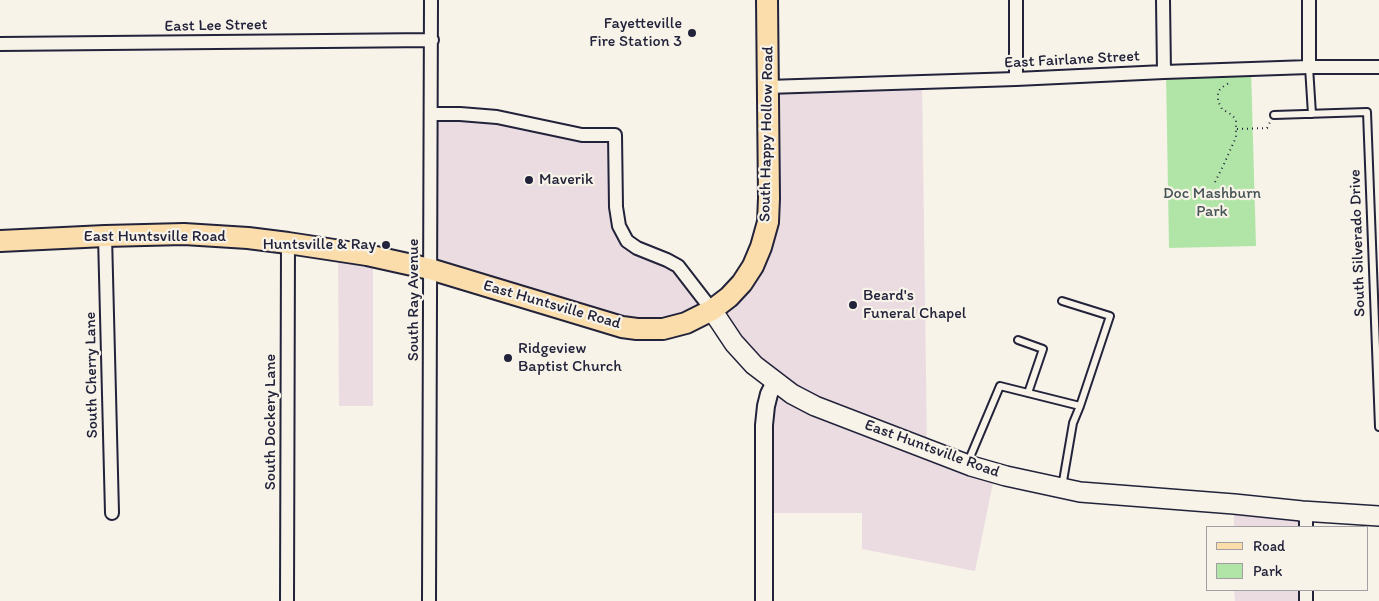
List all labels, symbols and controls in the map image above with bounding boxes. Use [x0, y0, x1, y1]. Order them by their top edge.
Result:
place label: Fayetteville Fire Station 3 [589, 14, 682, 52]
street label: East Lee Street [164, 16, 268, 36]
marker: Fayetteville Fire Station 3 [686, 27, 698, 39]
street label: South Happy Hollow Road [756, 46, 778, 222]
street label: East Fairlane Street [1004, 47, 1140, 73]
street label: South Silverado Drive [1346, 169, 1370, 317]
place label: Maverik [539, 170, 593, 190]
marker: Maverik [523, 174, 535, 186]
park label: Doc Mashburn Park [1163, 184, 1261, 222]
street label: East Huntsville Road [84, 227, 226, 247]
place label: Huntsville & Ray [263, 235, 376, 255]
marker: Huntsville & Ray [380, 239, 392, 251]
street label: South Ray Avenue [404, 239, 424, 361]
street label: East Huntsville Road [481, 276, 623, 334]
place label: Beard's Funeral Chapel [863, 286, 966, 324]
marker: Beard's Funeral Chapel [847, 299, 859, 311]
street label: South Cherry Lane [81, 311, 103, 439]
place label: Ridgeview Baptist Church [518, 339, 622, 377]
marker: Ridgeview Baptist Church [502, 352, 514, 364]
street label: South Dockery Lane [261, 354, 281, 490]
street label: East Huntsville Road [862, 416, 1002, 482]
legend [1206, 526, 1369, 591]
text: Road [1253, 537, 1285, 555]
text: Park [1253, 562, 1283, 580]

